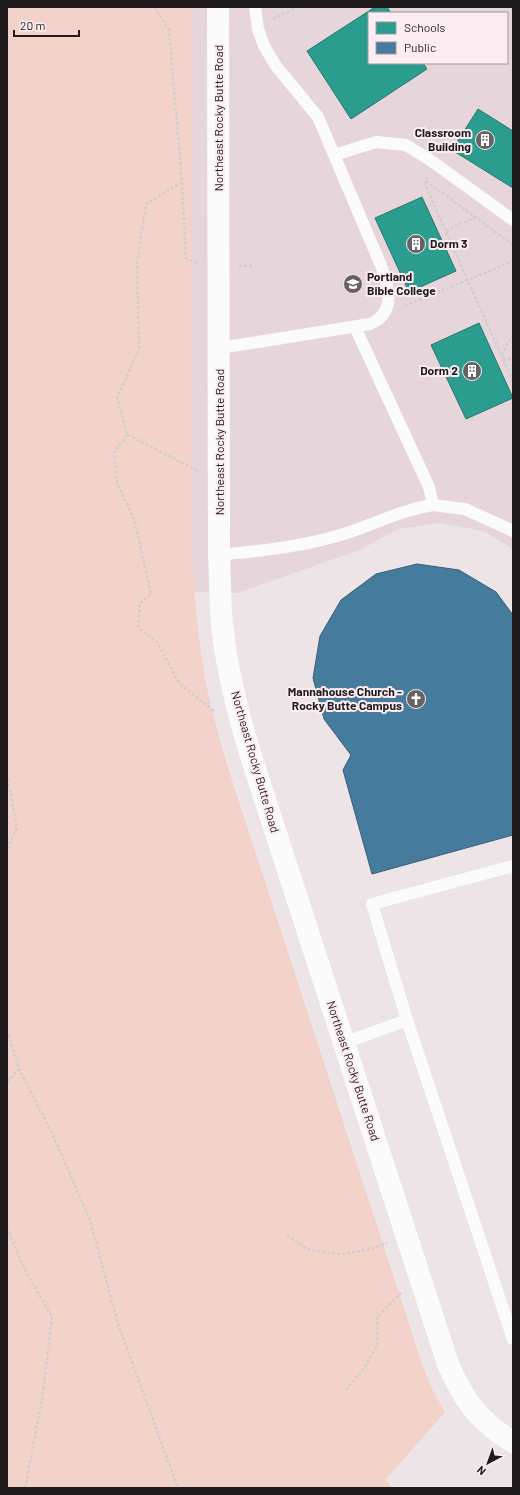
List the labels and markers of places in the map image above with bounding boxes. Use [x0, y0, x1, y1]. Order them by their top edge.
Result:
place label: Classroom Building [415, 125, 471, 153]
building icon: Classroom Building [474, 129, 496, 151]
building icon: Dorm 3 [405, 233, 427, 255]
place label: Dorm 3 [430, 236, 468, 250]
place label: Portland Bible College [367, 269, 436, 297]
school or university icon: Portland Bible College [342, 273, 364, 295]
building icon: Dorm 2 [461, 360, 483, 382]
place label: Dorm 2 [420, 363, 458, 377]
place label: Mannahouse Church - Rocky Butte Campus [288, 684, 402, 712]
church icon: Mannahouse Church - Rocky Butte Campus [405, 688, 427, 710]

